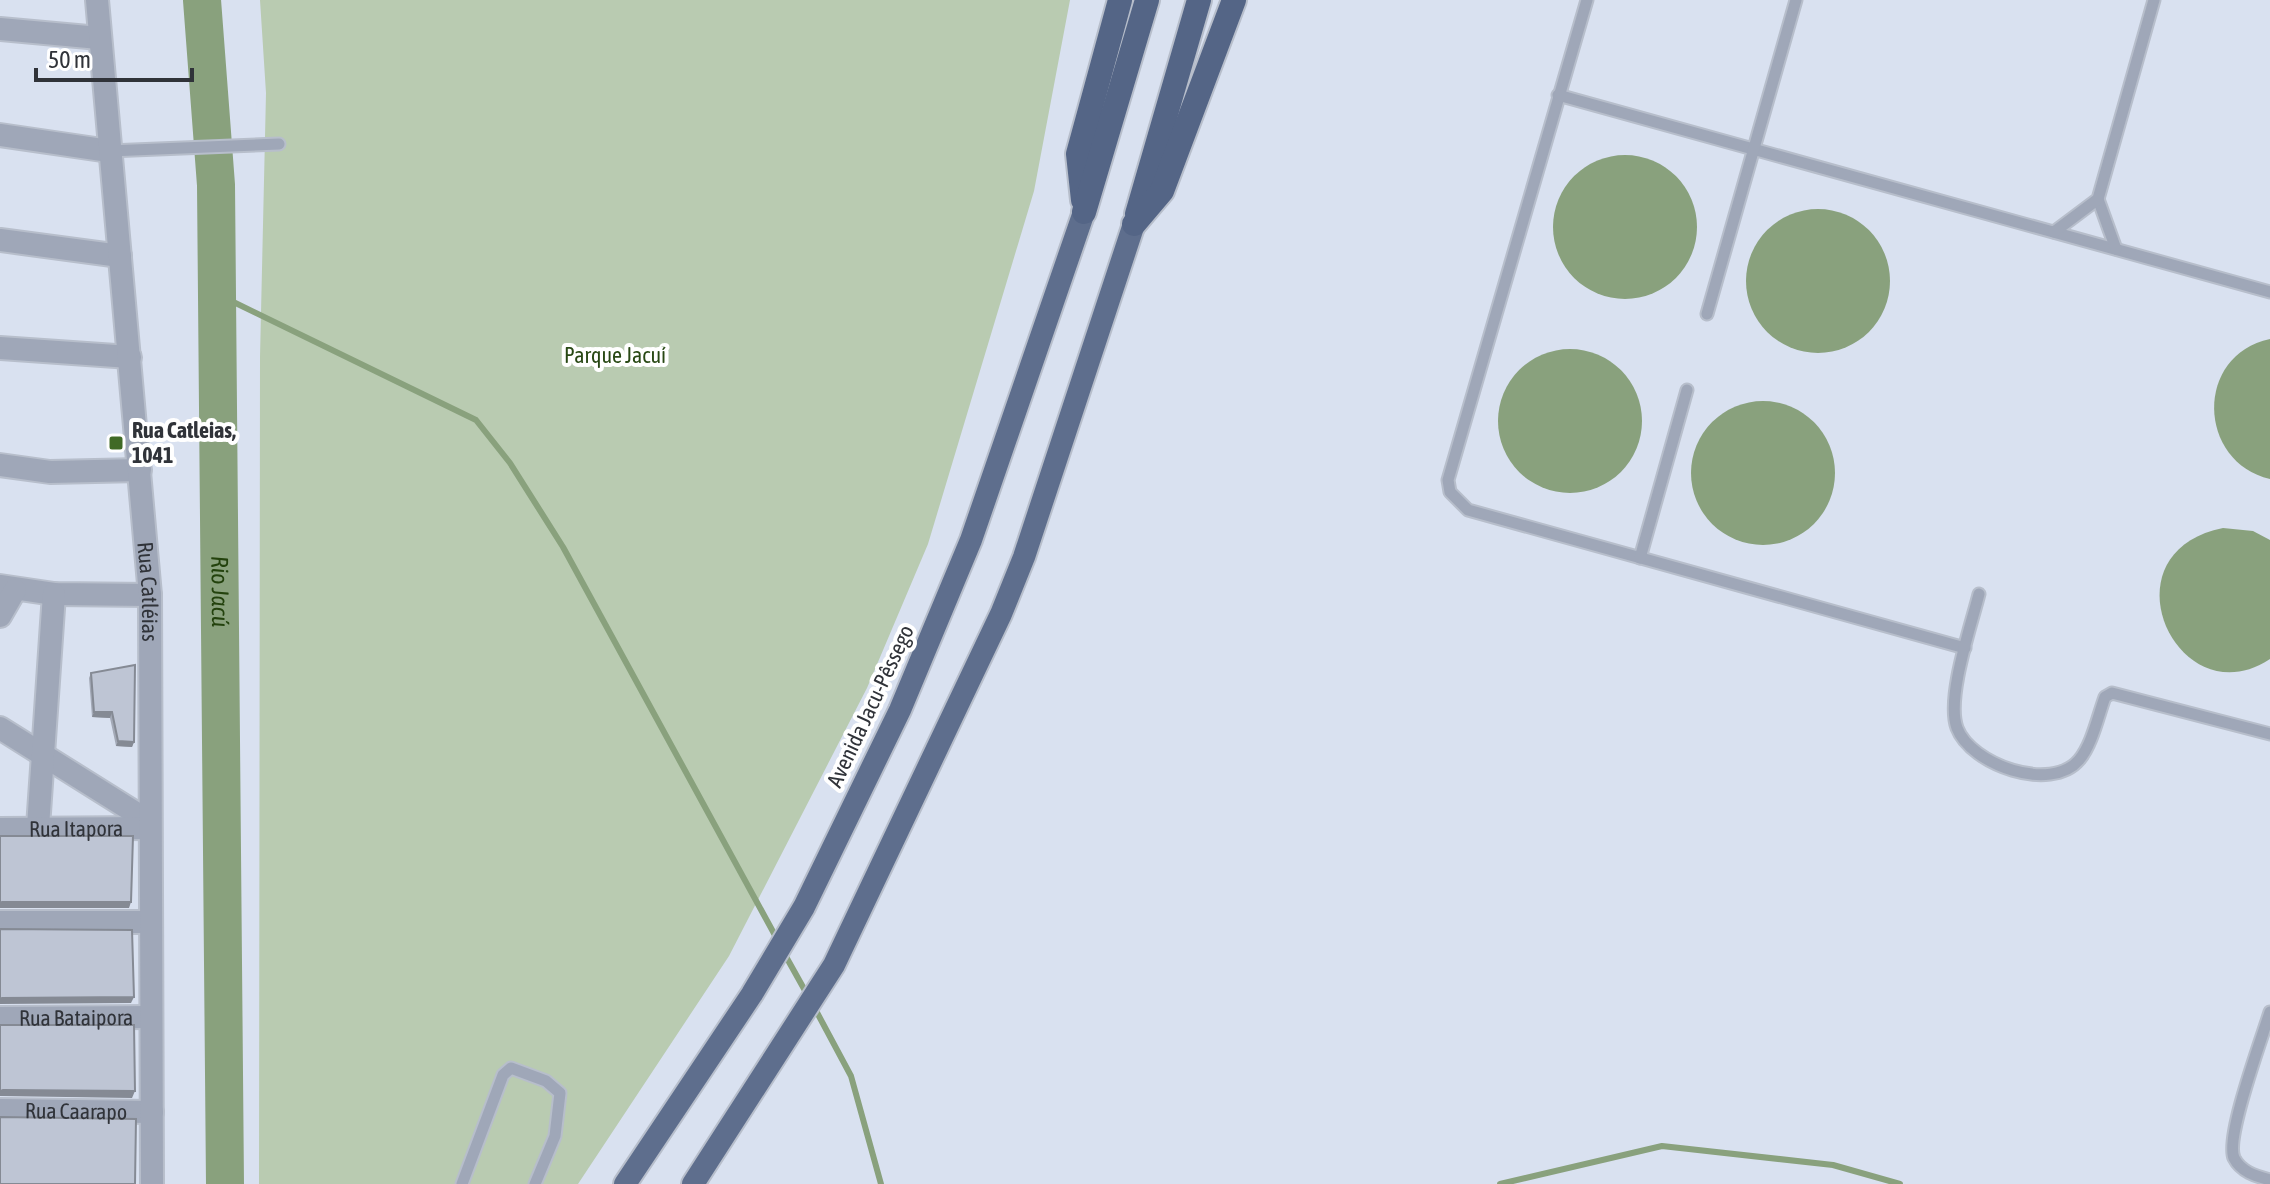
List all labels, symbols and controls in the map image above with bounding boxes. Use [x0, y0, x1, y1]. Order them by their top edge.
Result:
scale bar [36, 32, 192, 82]
text: 50 m [48, 46, 91, 73]
park label: Parque Jacuí [564, 342, 666, 368]
place label: Rua Catleias, 1041 [132, 417, 236, 468]
marker: Rua Catleias, 1041 [107, 434, 125, 452]
street label: Rua Catléias [132, 541, 163, 642]
water label: Rio Jacú [206, 556, 234, 628]
street label: Avenida Jacu-Pêssego [821, 621, 919, 791]
street label: Rua Itapora [29, 815, 123, 842]
street label: Rua Bataipora [19, 1004, 133, 1031]
street label: Rua Caarapo [25, 1097, 127, 1125]

